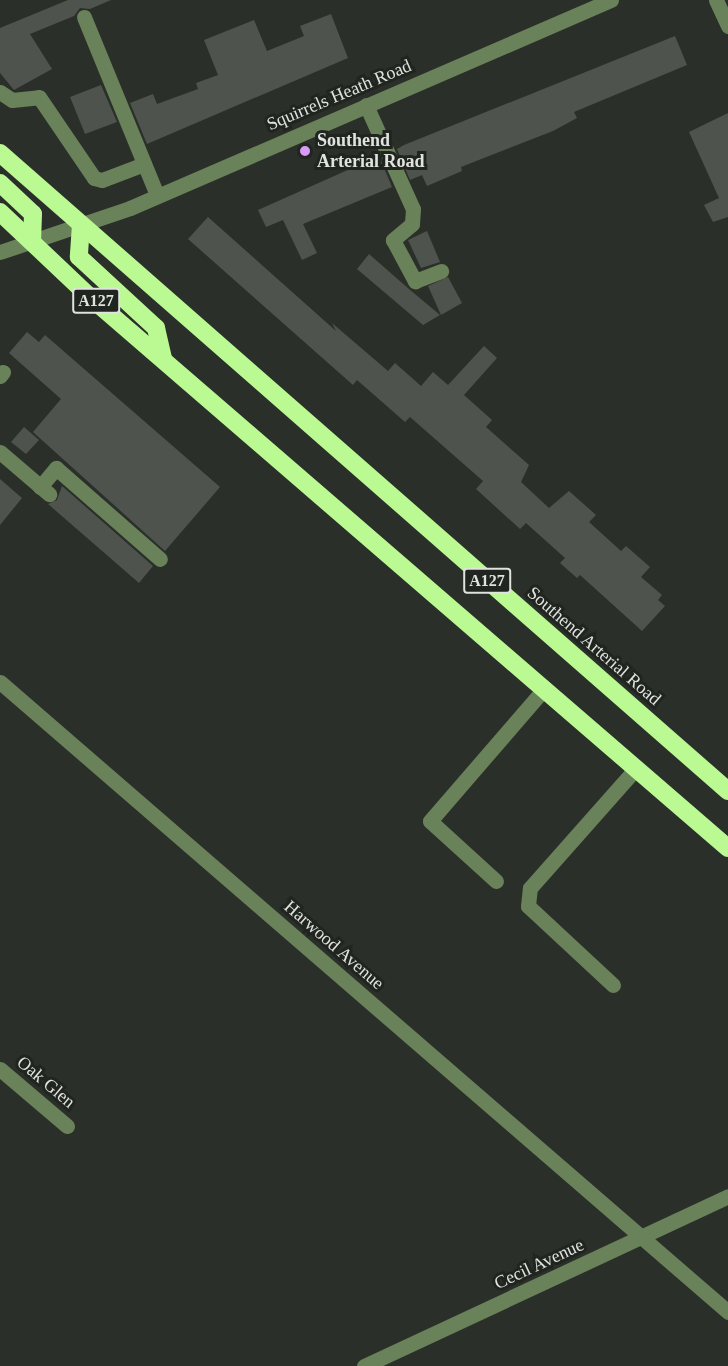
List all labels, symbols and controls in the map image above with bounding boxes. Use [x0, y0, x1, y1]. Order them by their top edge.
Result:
street label: Squirrels Heath Road [263, 55, 415, 135]
place label: Southend Arterial Road [317, 130, 424, 172]
marker: Southend Arterial Road [298, 144, 312, 158]
road number: A127 [72, 288, 120, 314]
road number: A127 [463, 568, 511, 594]
street label: Southend Arterial Road [522, 582, 666, 710]
street label: Harwood Avenue [279, 895, 389, 995]
street label: Oak Glen [12, 1051, 80, 1113]
street label: Cecil Avenue [490, 1234, 588, 1294]

